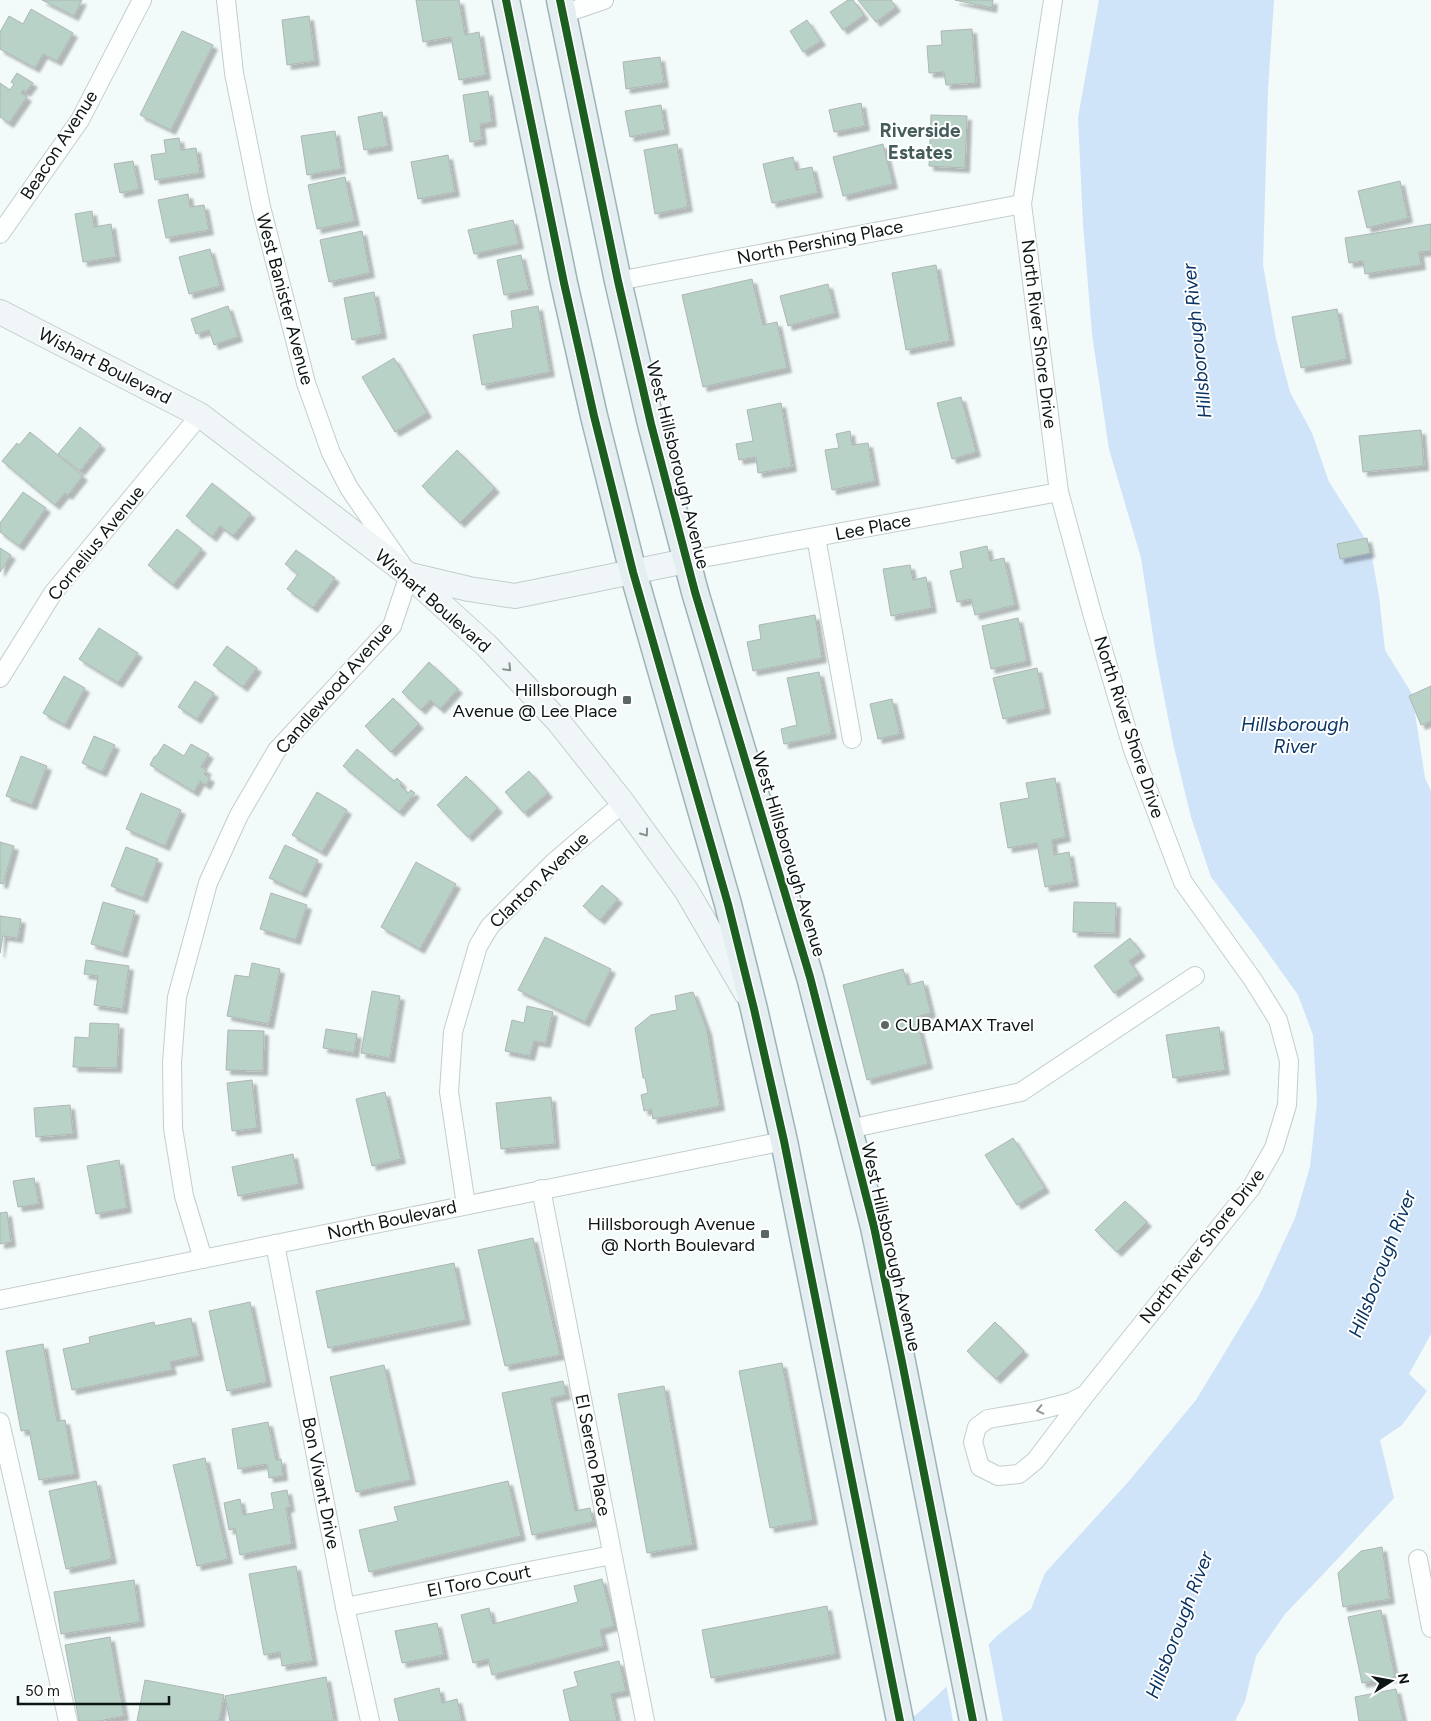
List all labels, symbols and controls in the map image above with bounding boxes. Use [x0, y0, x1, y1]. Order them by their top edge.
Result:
street label: Beacon Avenue [16, 86, 103, 204]
district label: Riverside Estates [880, 119, 961, 164]
street label: West Banister Avenue [251, 211, 319, 387]
street label: North Pershing Place [735, 215, 905, 269]
street label: North River Shore Drive [1016, 238, 1062, 430]
water label: Hillsborough River [1177, 262, 1217, 420]
street label: Wishart Boulevard [35, 323, 175, 409]
street label: West Hillsborough Avenue [642, 359, 715, 571]
street label: Cornelius Avenue [43, 481, 149, 605]
street label: Lee Place [833, 509, 913, 545]
street label: Wishart Boulevard [371, 545, 495, 657]
street label: Candlewood Avenue [271, 618, 397, 758]
street label: North River Shore Drive [1089, 633, 1169, 821]
one-way arrow [502, 663, 511, 672]
place label: Hillsborough Avenue @ Lee Place [453, 679, 617, 722]
marker: Hillsborough Avenue @ Lee Place [621, 694, 633, 706]
water label: Hillsborough River [1241, 713, 1349, 758]
street label: West Hillsborough Avenue [747, 749, 831, 959]
street label: Clanton Avenue [485, 827, 593, 933]
one-way arrow [639, 828, 648, 837]
place label: CUBAMAX Travel [895, 1014, 1034, 1036]
marker: CUBAMAX Travel [879, 1019, 891, 1031]
street label: West Hillsborough Avenue [856, 1141, 926, 1354]
street label: North River Shore Drive [1135, 1164, 1269, 1328]
water label: Hillsborough River [1343, 1187, 1421, 1341]
street label: North Boulevard [325, 1196, 459, 1244]
place label: Hillsborough Avenue @ North Boulevard [588, 1213, 755, 1256]
marker: Hillsborough Avenue @ North Boulevard [759, 1228, 771, 1240]
street label: El Sereno Place [570, 1392, 616, 1518]
one-way arrow [1036, 1404, 1045, 1415]
street label: Bon Vivant Drive [297, 1415, 345, 1551]
water label: Hillsborough River [1140, 1548, 1218, 1702]
street label: El Toro Court [425, 1560, 533, 1602]
north arrow [1366, 1656, 1416, 1706]
text: N [1394, 1672, 1413, 1686]
scale bar [18, 1674, 169, 1706]
text: 50 m [25, 1682, 60, 1700]

